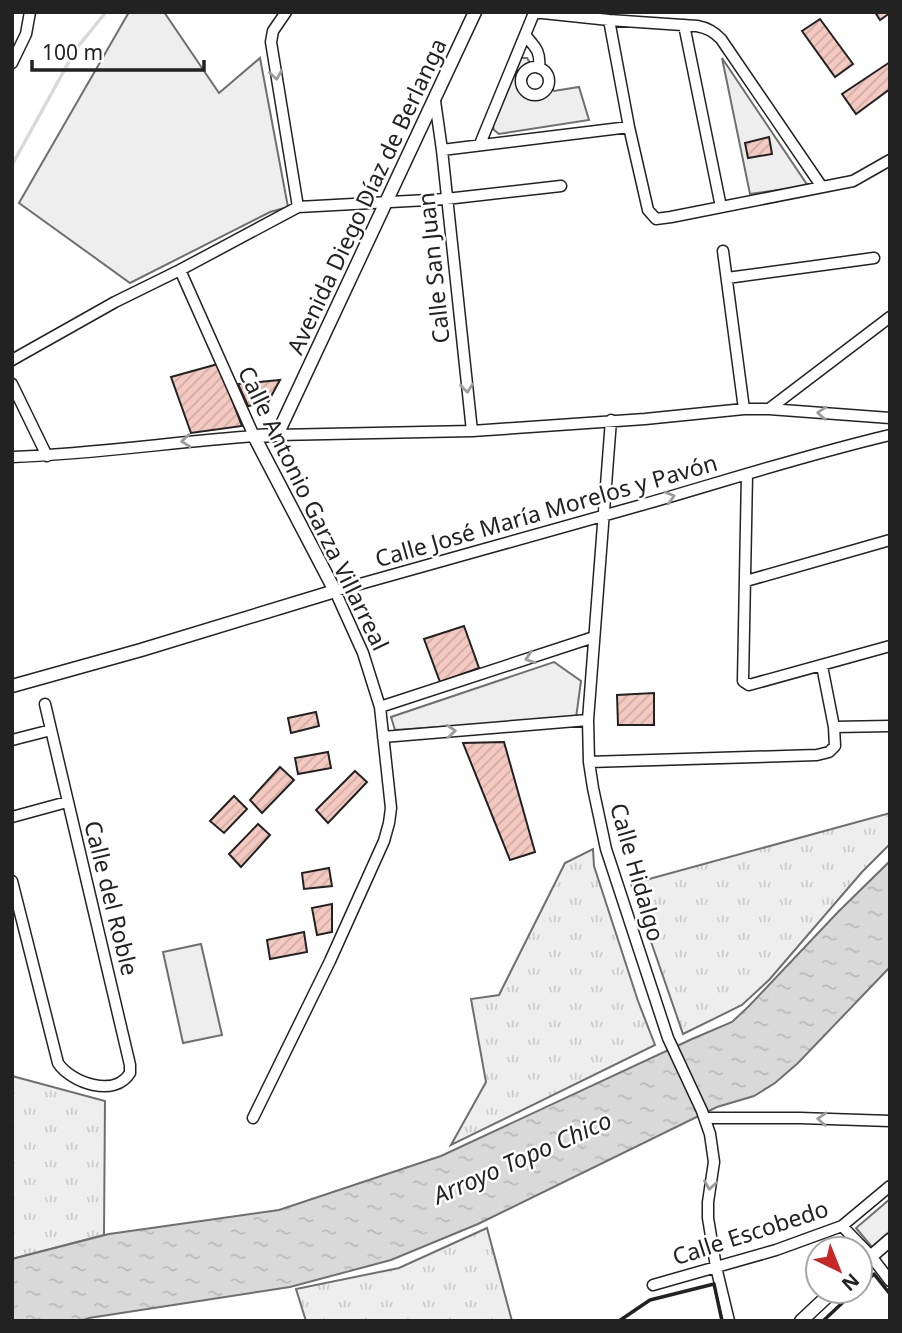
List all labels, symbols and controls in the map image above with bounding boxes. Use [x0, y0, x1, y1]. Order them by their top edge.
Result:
scale bar [32, 28, 203, 72]
street label: Avenida Diego Díaz de Berlanga [279, 33, 453, 359]
text: 100 m [42, 38, 103, 66]
one-way arrow [268, 69, 283, 81]
street label: Calle San Juan [409, 191, 457, 345]
street label: Calle Antonio Garza Villarreal [231, 360, 397, 656]
one-way arrow [459, 382, 474, 394]
one-way arrow [816, 405, 827, 420]
one-way arrow [180, 433, 191, 448]
street label: Calle José María Morelos y Pavón [371, 446, 721, 574]
one-way arrow [664, 490, 676, 505]
one-way arrow [524, 650, 536, 665]
one-way arrow [446, 724, 457, 739]
street label: Calle Hidalgo [603, 799, 673, 945]
street label: Calle del Roble [77, 817, 147, 979]
water label: Arroyo Topo Chico [426, 1103, 616, 1212]
one-way arrow [816, 1112, 827, 1127]
one-way arrow [703, 1179, 718, 1191]
street label: Calle Escobedo [668, 1192, 832, 1272]
north arrow [804, 1235, 874, 1305]
text: N [836, 1268, 865, 1297]

